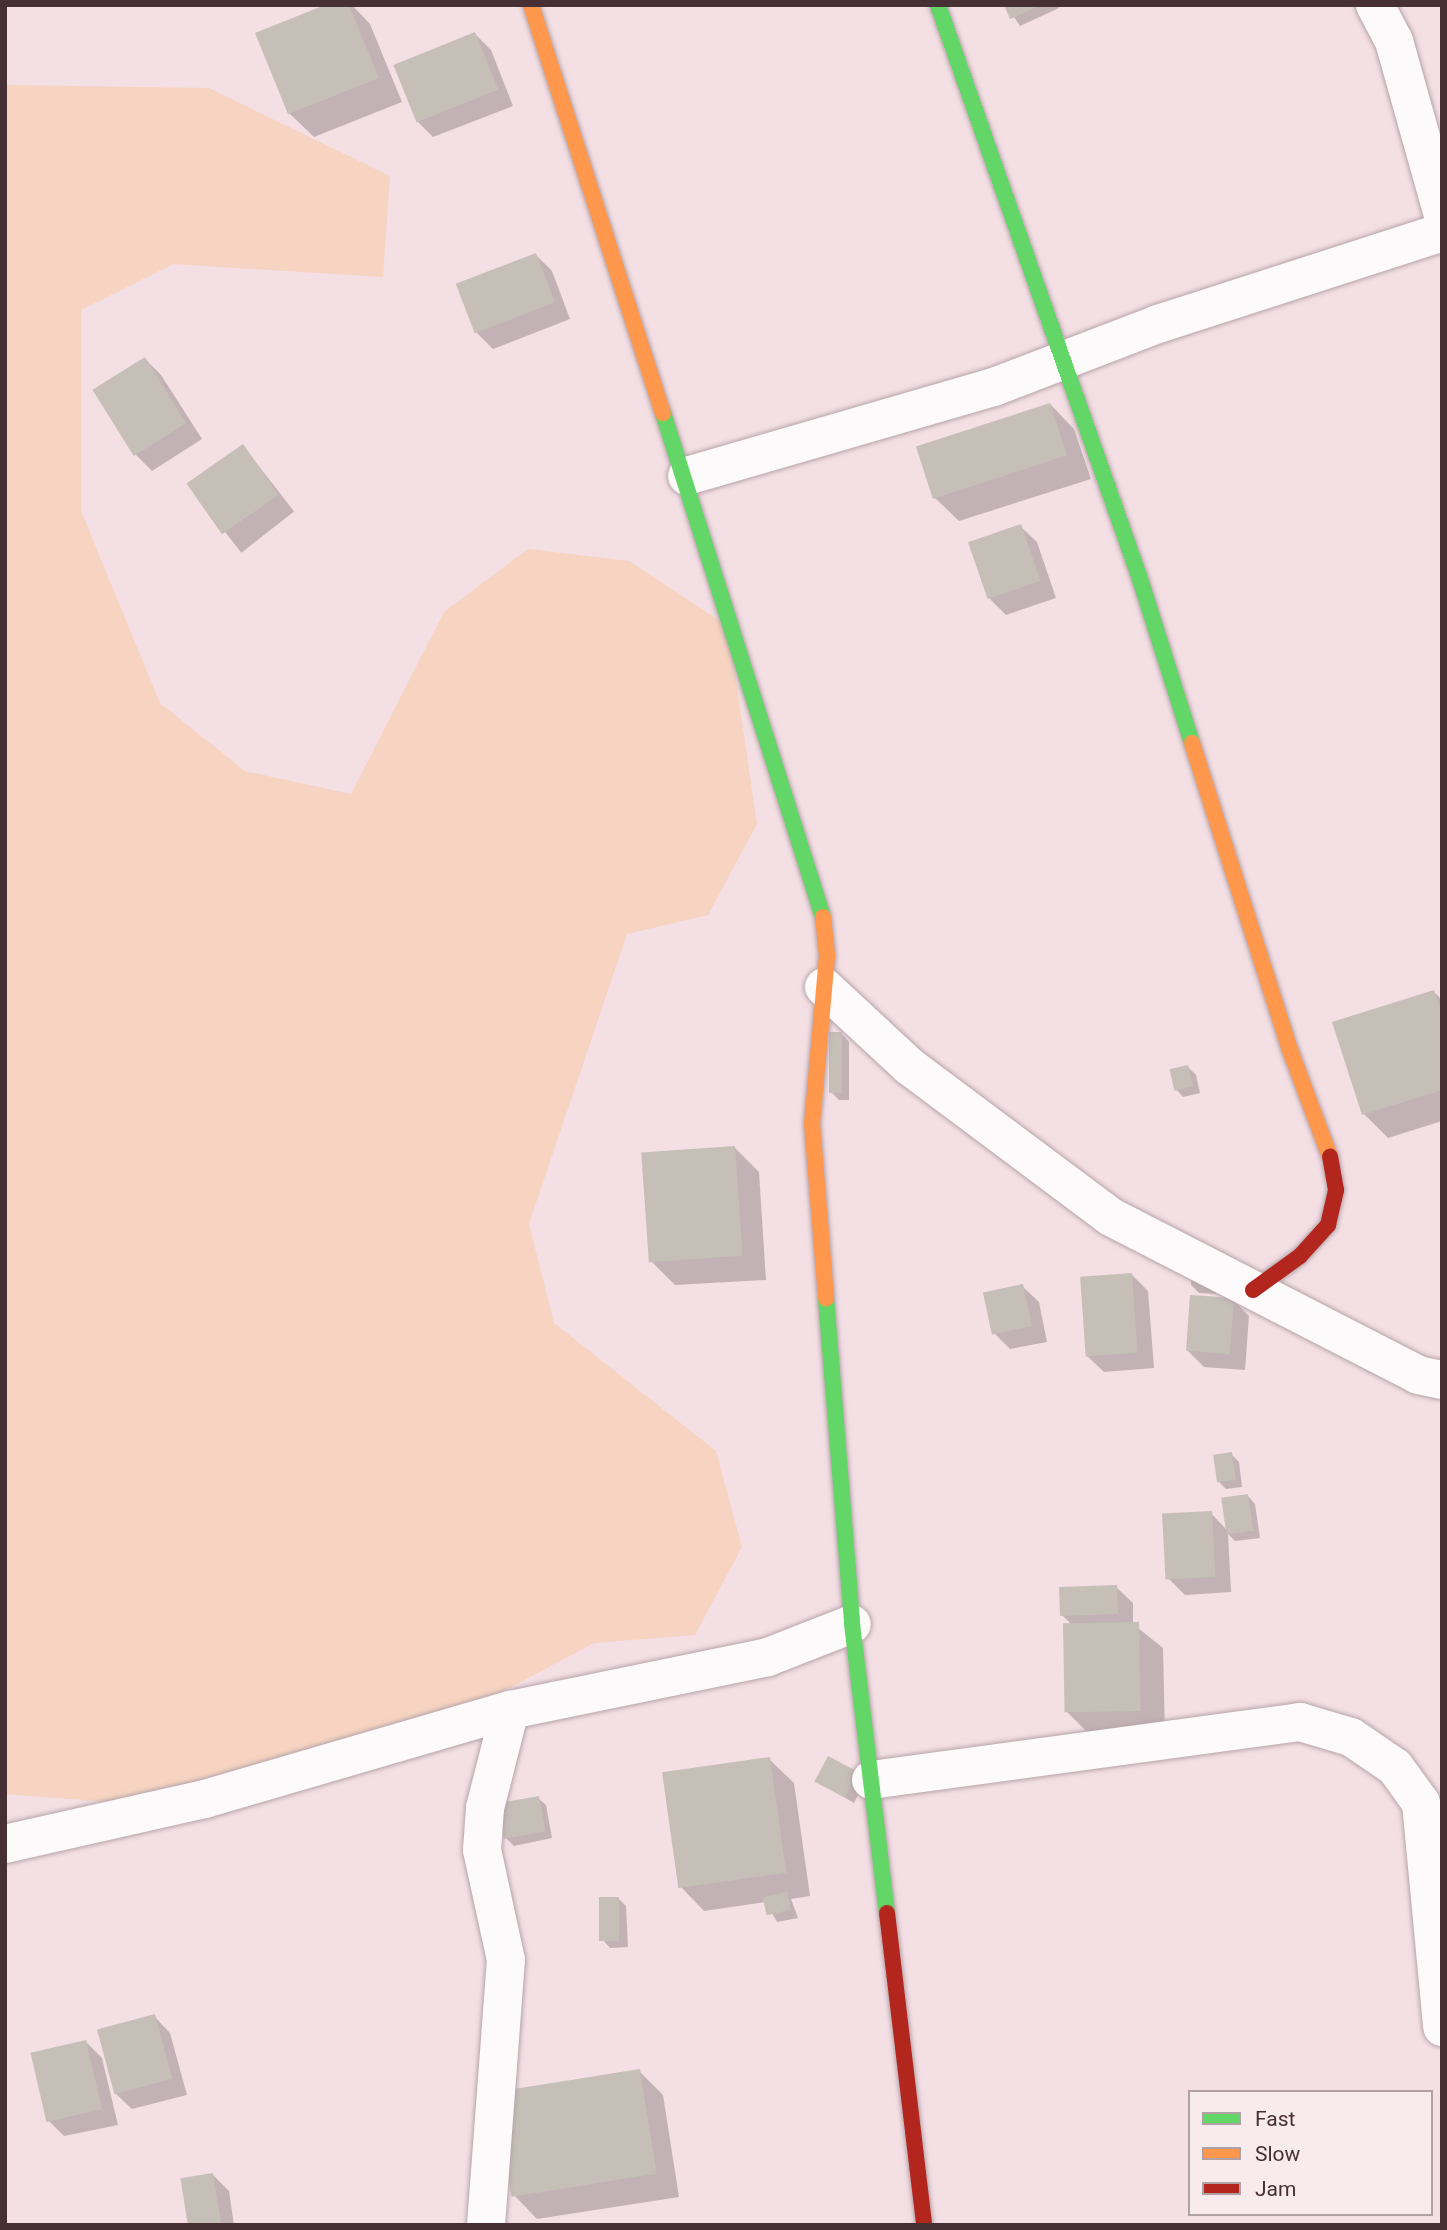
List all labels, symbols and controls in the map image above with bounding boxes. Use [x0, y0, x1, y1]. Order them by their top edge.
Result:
legend [1188, 2090, 1433, 2216]
text: Fast [1255, 2107, 1295, 2131]
text: Slow [1255, 2142, 1300, 2166]
text: Jam [1255, 2177, 1296, 2201]

